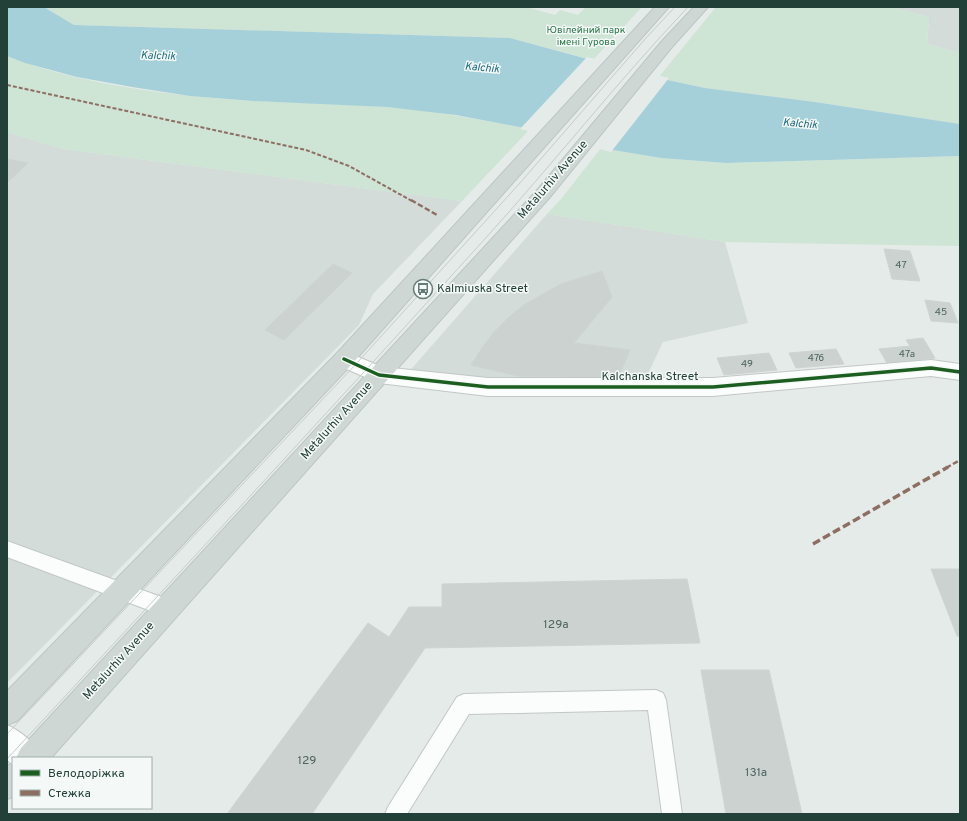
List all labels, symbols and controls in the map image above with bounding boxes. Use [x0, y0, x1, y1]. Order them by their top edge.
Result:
park label: Ювілейний парк імені Гурова [547, 24, 626, 49]
water label: Kalchik [140, 48, 176, 64]
water label: Kalchik [464, 60, 500, 77]
water label: Kalchik [782, 116, 818, 133]
street label: Metalurhiv Avenue [514, 137, 592, 223]
house number: 47 [895, 259, 907, 272]
bus stop icon: Kalmiuska Street [412, 278, 434, 300]
place label: Kalmiuska Street [437, 281, 528, 297]
house number: 45 [935, 306, 947, 319]
house number: 47а [899, 348, 915, 361]
house number: 47б [808, 352, 825, 365]
house number: 49 [741, 358, 753, 371]
street label: Kalchanska Street [601, 369, 699, 385]
street label: Metalurhiv Avenue [298, 379, 376, 463]
house number: 129а [543, 617, 569, 633]
street label: Metalurhiv Avenue [80, 619, 158, 703]
house number: 129 [298, 753, 316, 769]
legend [12, 757, 152, 809]
house number: 131а [745, 765, 767, 781]
text: Велодоріжка [48, 766, 125, 782]
text: Стежка [48, 786, 91, 802]

